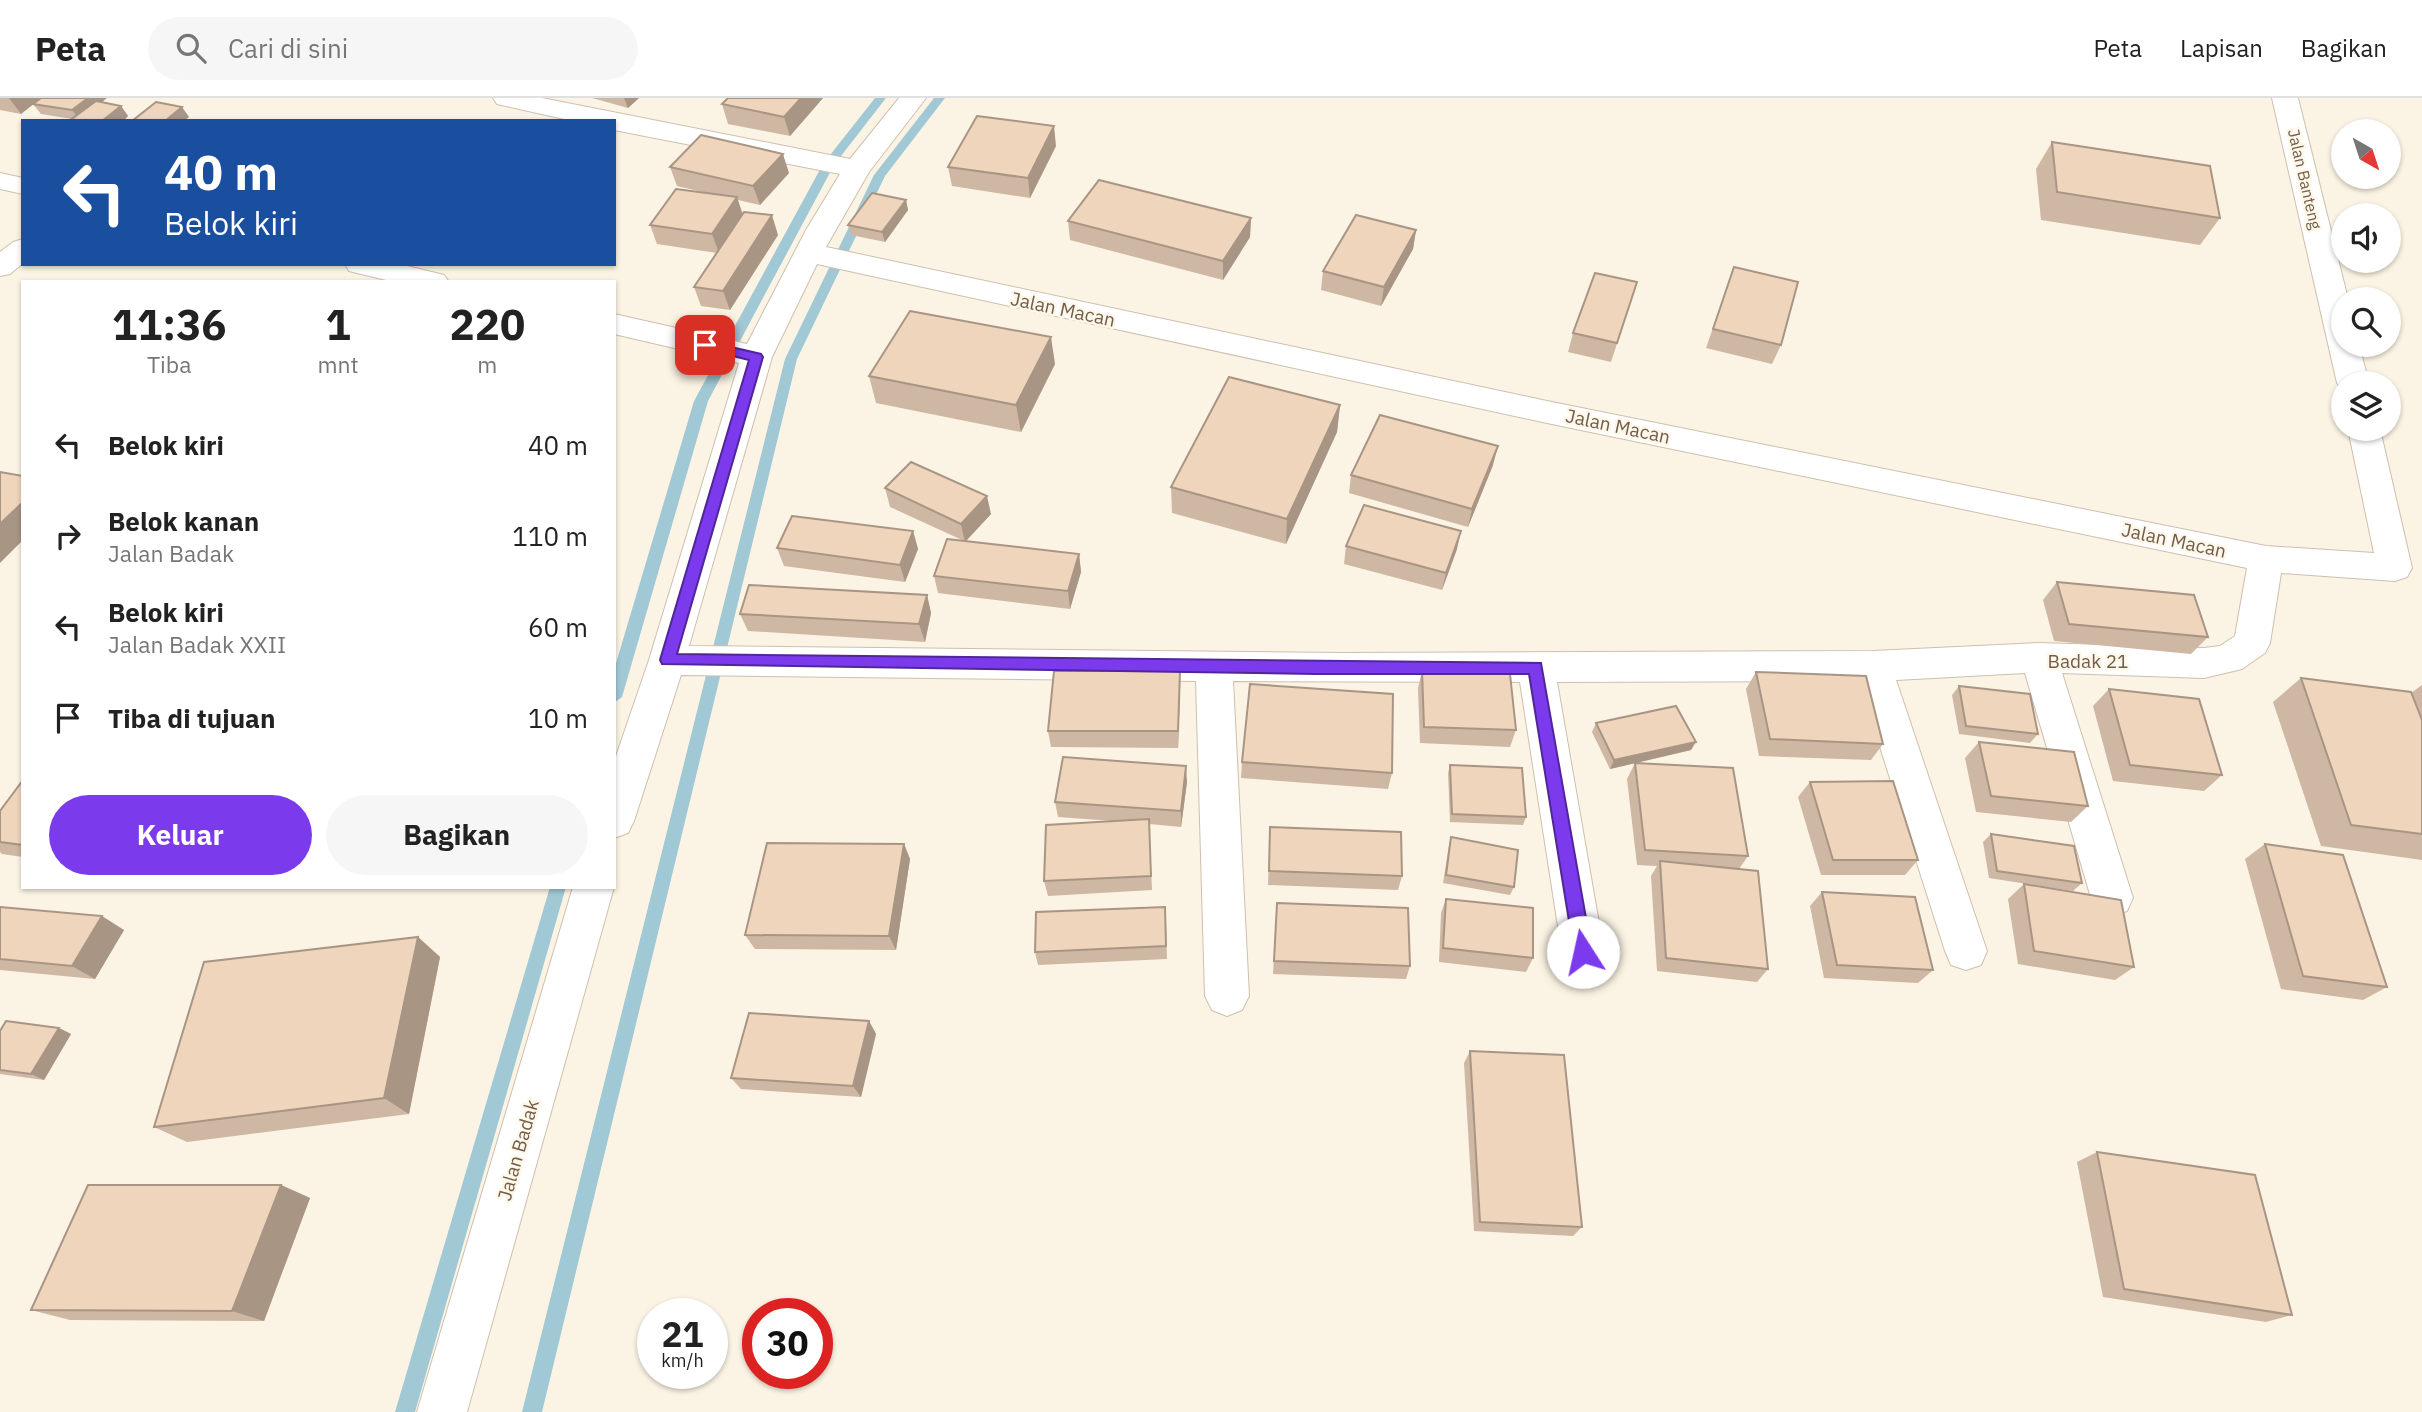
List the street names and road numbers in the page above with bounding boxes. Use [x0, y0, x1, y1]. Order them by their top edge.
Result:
street label: Jalan Banteng [2284, 127, 2326, 232]
street label: Jalan Macan [1008, 286, 1118, 332]
street label: Jalan Macan [1563, 403, 1673, 449]
street label: Jalan Macan [2119, 517, 2229, 563]
street label: Badak 21 [2047, 649, 2129, 673]
street label: Jalan Badak [492, 1097, 544, 1203]

